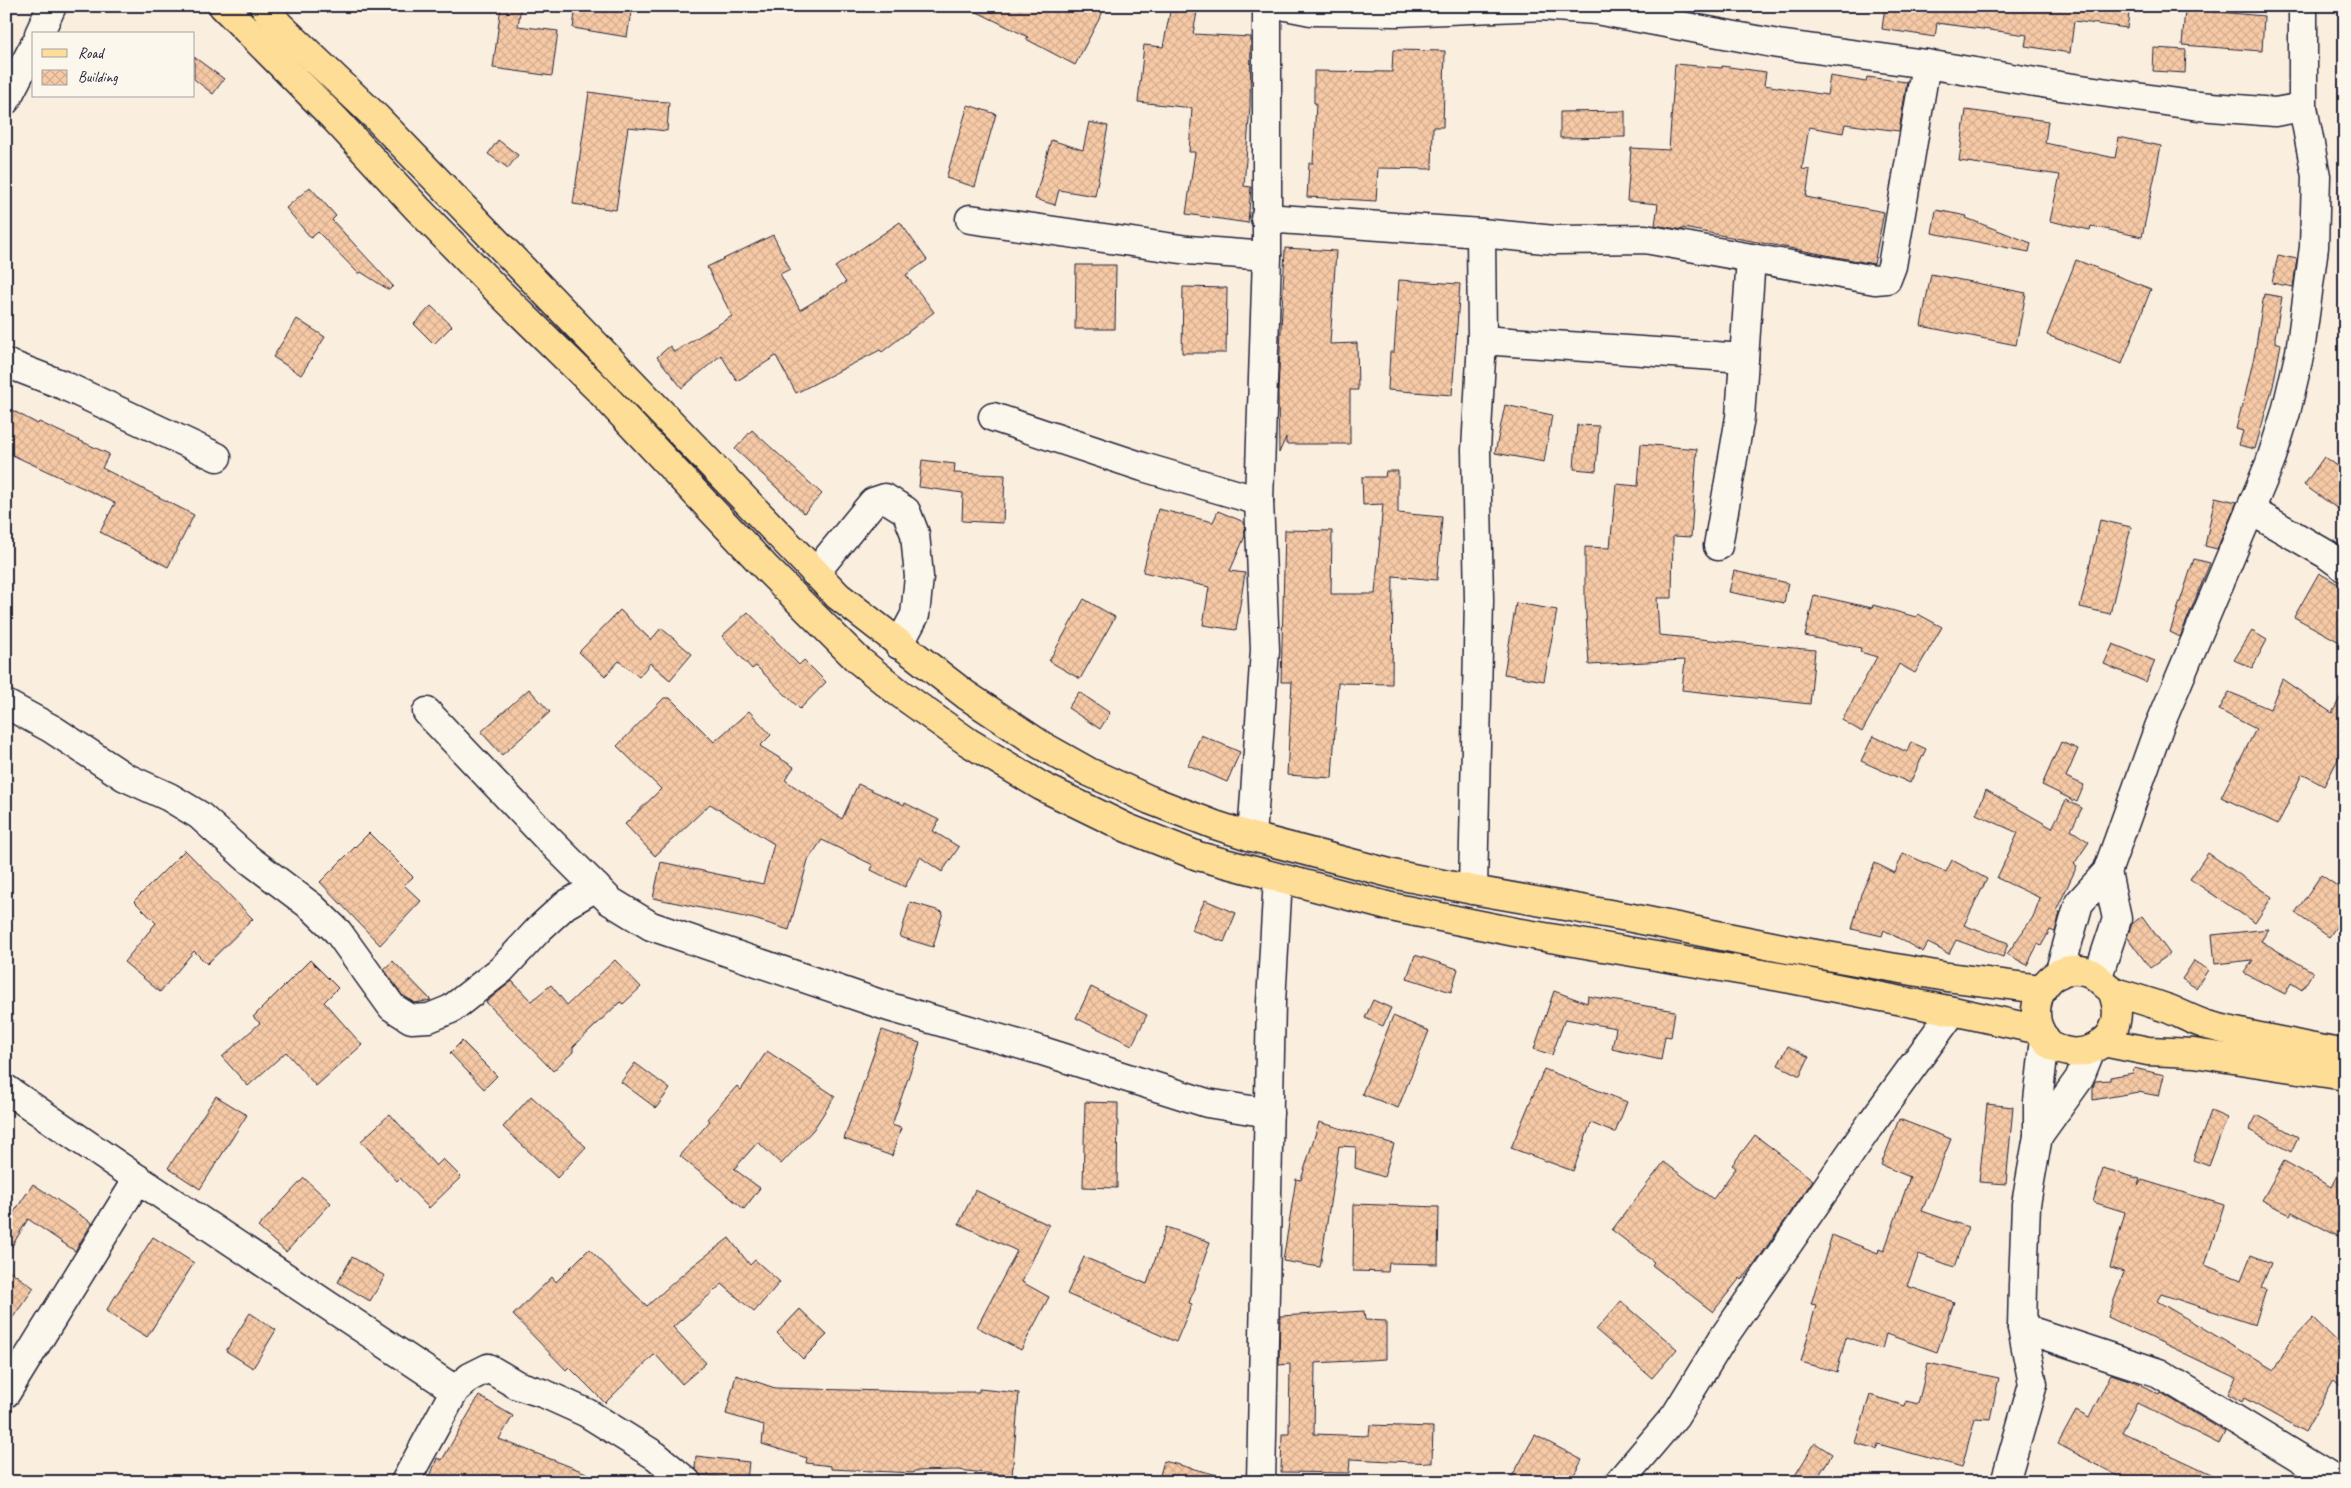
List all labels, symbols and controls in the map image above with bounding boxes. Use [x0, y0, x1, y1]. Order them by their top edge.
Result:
legend [32, 32, 195, 98]
text: Road [78, 44, 105, 63]
text: Building [78, 68, 118, 87]

